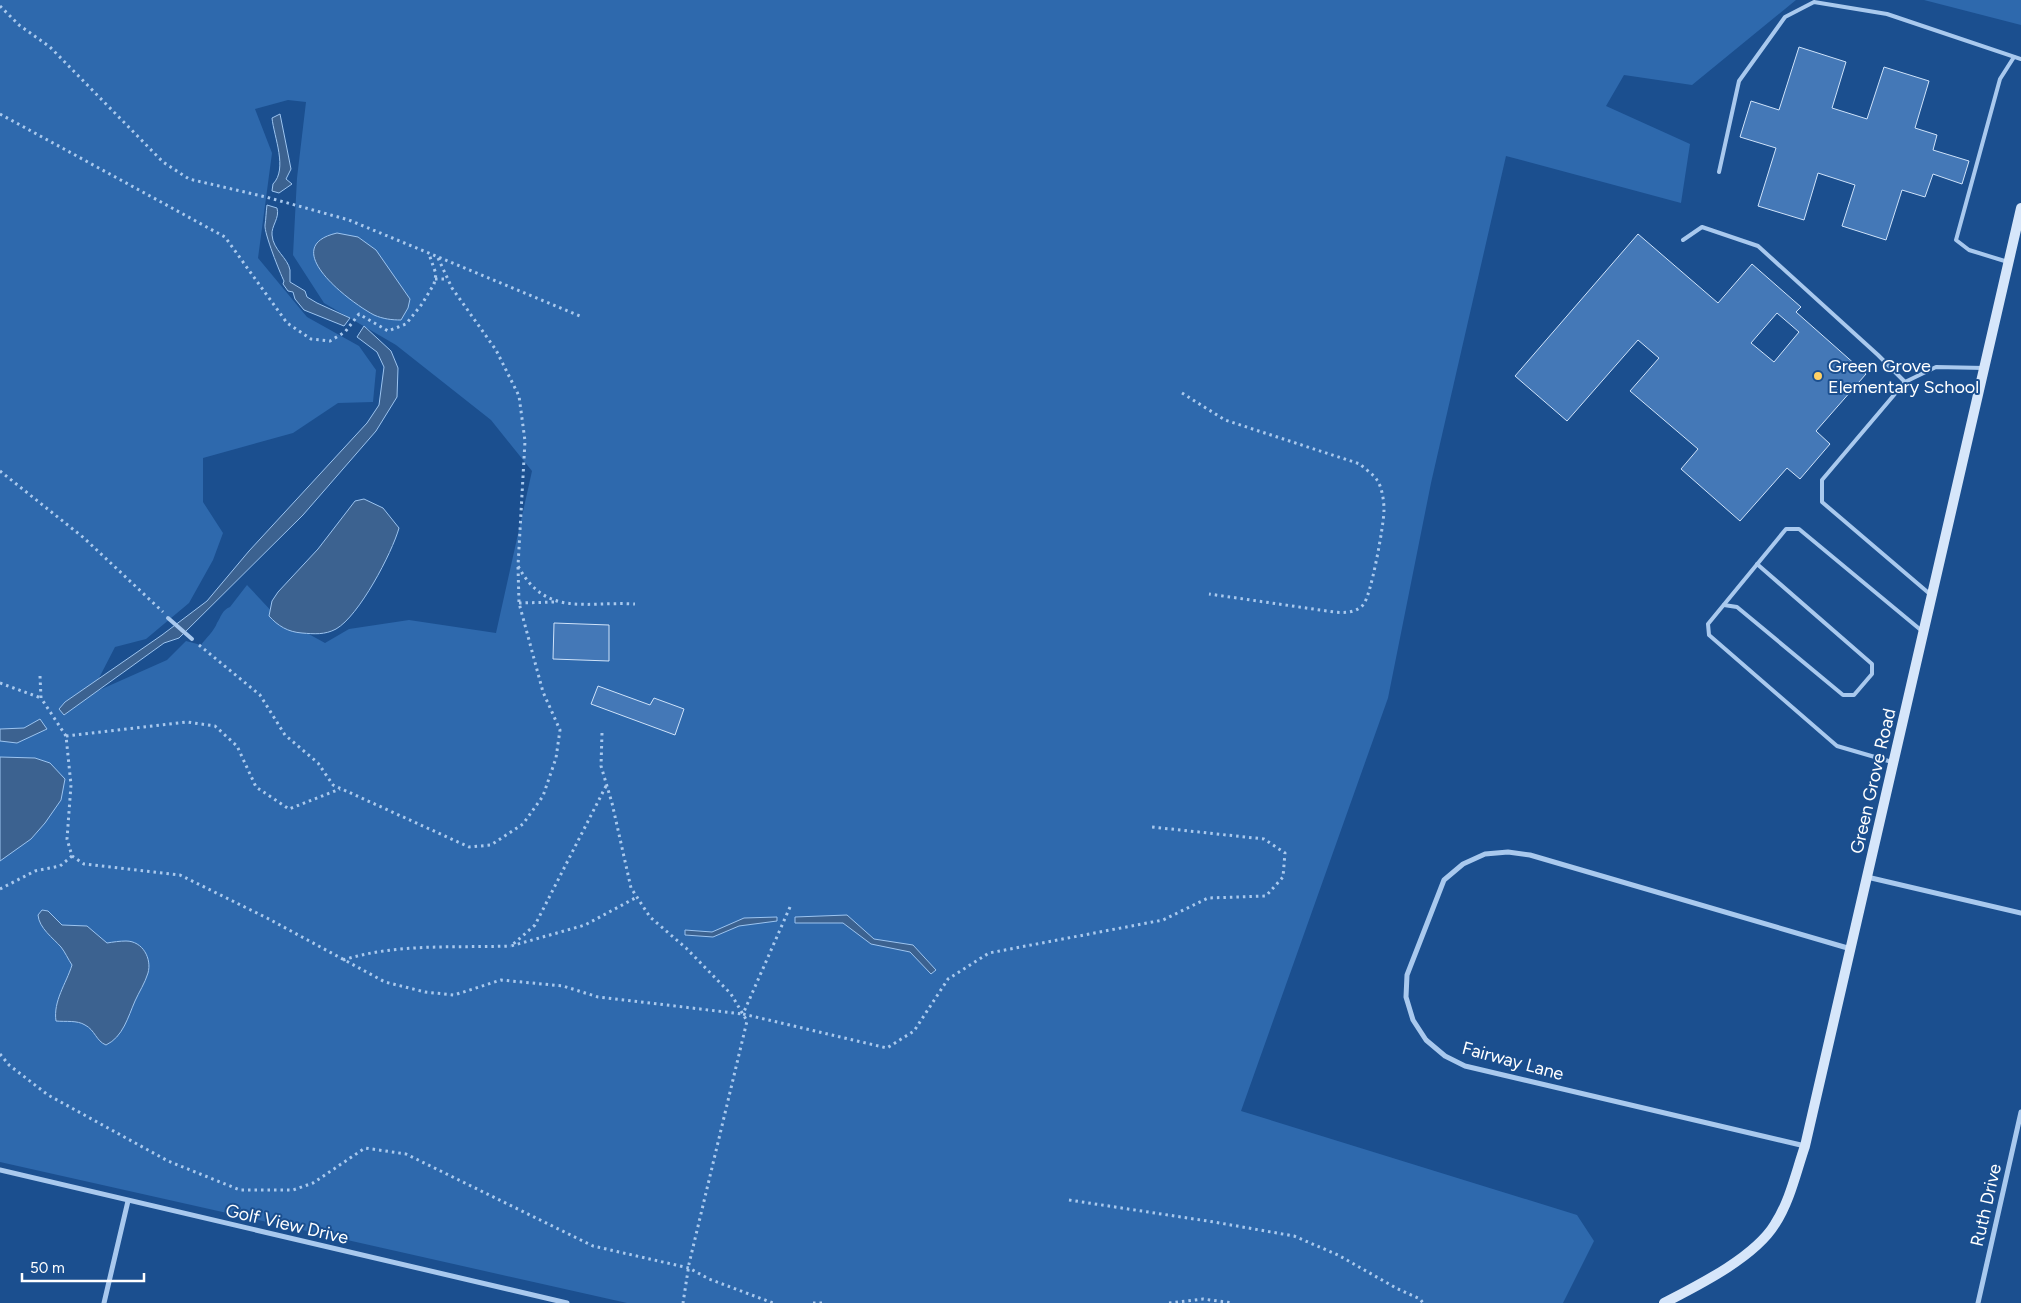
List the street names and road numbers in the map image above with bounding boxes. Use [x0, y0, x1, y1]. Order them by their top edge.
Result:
street label: Green Grove Road [1846, 706, 1900, 856]
street label: Fairway Lane [1460, 1037, 1566, 1085]
street label: Ruth Drive [1966, 1161, 2006, 1249]
street label: Golf View Drive [223, 1199, 351, 1249]

